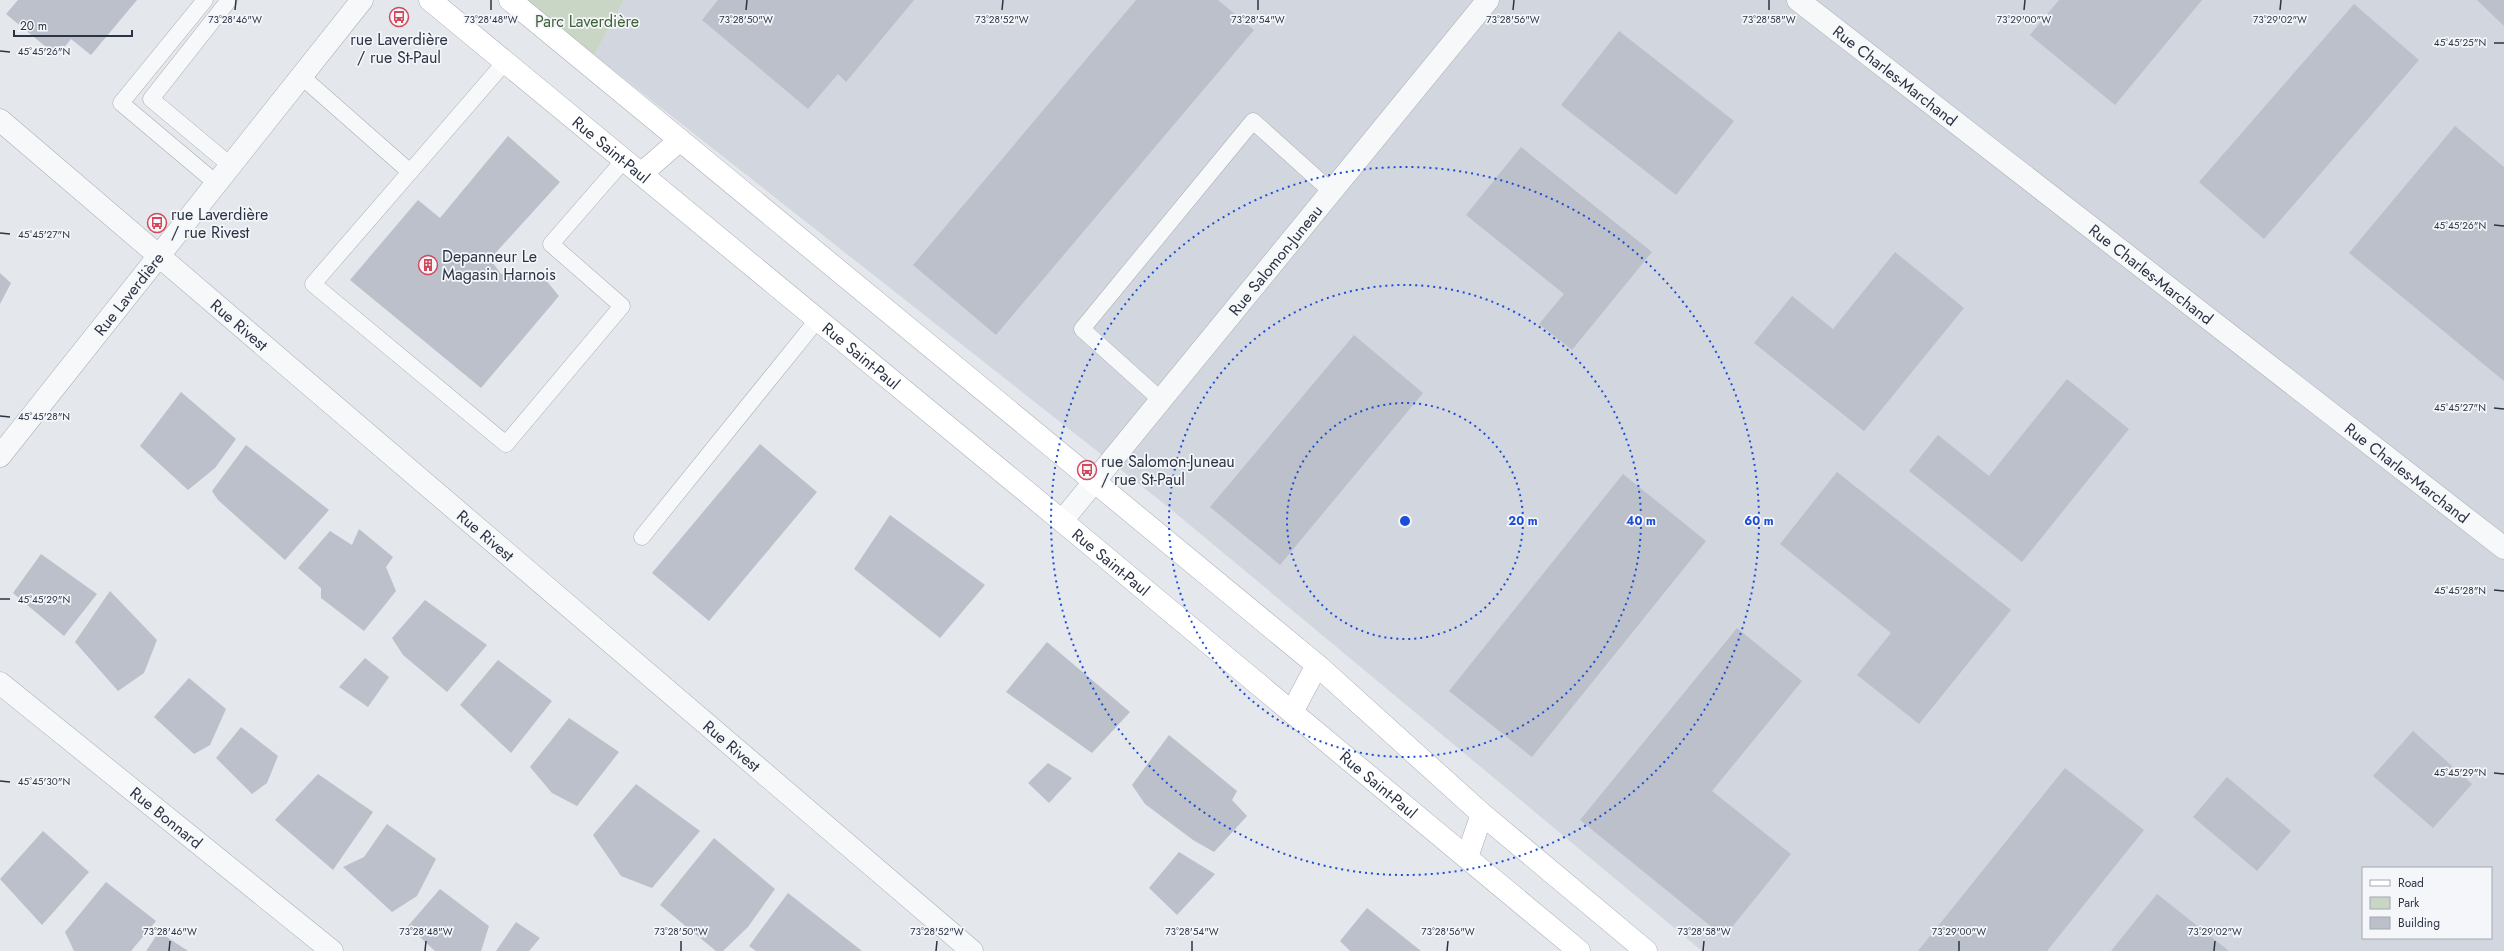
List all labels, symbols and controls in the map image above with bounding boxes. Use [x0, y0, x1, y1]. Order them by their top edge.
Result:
bus stop icon: rue Laverdière / rue St-Paul [388, 6, 410, 28]
park label: Parc Laverdière [535, 10, 639, 33]
scale bar [14, 12, 132, 38]
text: 73°28'46"W [208, 12, 262, 27]
text: 73°28'48"W [464, 12, 518, 27]
text: 73°28'50"W [719, 12, 773, 27]
text: 73°28'52"W [975, 12, 1029, 27]
text: 73°28'54"W [1231, 12, 1285, 27]
text: 73°28'56"W [1486, 12, 1540, 27]
text: 73°28'58"W [1742, 12, 1796, 27]
text: 73°29'00"W [1997, 12, 2051, 27]
text: 73°29'02"W [2253, 12, 2307, 27]
text: 20 m [20, 17, 47, 35]
street label: Rue Charles-Marchand [1828, 20, 1962, 131]
place label: rue Laverdière / rue St-Paul [350, 28, 448, 69]
text: 45°45'25"N [2434, 35, 2486, 50]
text: 45°45'26"N [18, 44, 70, 59]
street label: Rue Saint-Paul [567, 111, 655, 189]
street label: Rue Salomon-Juneau [1223, 200, 1328, 321]
place label: rue Laverdière / rue Rivest [171, 203, 268, 244]
bus stop icon: rue Laverdière / rue Rivest [146, 212, 168, 234]
text: 45°45'26"N [2434, 218, 2486, 233]
street label: Rue Charles-Marchand [2084, 219, 2218, 330]
text: 45°45'27"N [18, 227, 70, 242]
place label: Depanneur Le Magasin Harnois [442, 245, 556, 286]
street label: Rue Laverdière [89, 248, 169, 341]
building icon: Depanneur Le Magasin Harnois [417, 254, 439, 276]
street label: Rue Rivest [205, 294, 273, 356]
street label: Rue Saint-Paul [817, 317, 905, 395]
text: 45°45'27"N [2434, 400, 2486, 415]
text: 45°45'28"N [18, 409, 70, 424]
street label: Rue Charles-Marchand [2340, 417, 2474, 529]
place label: rue Salomon-Juneau / rue St-Paul [1101, 450, 1235, 491]
bus stop icon: rue Salomon-Juneau / rue St-Paul [1076, 459, 1098, 481]
street label: Rue Rivest [452, 504, 519, 567]
text: 20 m [1508, 512, 1538, 530]
text: 40 m [1626, 512, 1656, 530]
text: 60 m [1744, 512, 1774, 530]
centre of rings [1398, 514, 1412, 528]
street label: Rue Saint-Paul [1067, 523, 1155, 601]
text: 45°45'28"N [2434, 583, 2486, 598]
text: 45°45'29"N [18, 592, 70, 607]
street label: Rue Rivest [698, 715, 765, 777]
street label: Rue Saint-Paul [1335, 746, 1422, 824]
text: 45°45'29"N [2434, 765, 2486, 780]
text: 45°45'30"N [18, 774, 70, 789]
street label: Rue Bonnard [125, 781, 207, 854]
legend [2362, 867, 2492, 939]
text: Road [2398, 874, 2424, 892]
text: Park [2398, 894, 2420, 912]
text: Building [2398, 914, 2440, 932]
text: 73°28'46"W [143, 924, 197, 939]
text: 73°28'48"W [399, 924, 453, 939]
text: 73°28'50"W [654, 924, 708, 939]
text: 73°28'52"W [910, 924, 964, 939]
text: 73°28'54"W [1165, 924, 1219, 939]
text: 73°28'56"W [1421, 924, 1475, 939]
text: 73°28'58"W [1677, 924, 1731, 939]
text: 73°29'00"W [1932, 924, 1986, 939]
text: 73°29'02"W [2188, 924, 2242, 939]

